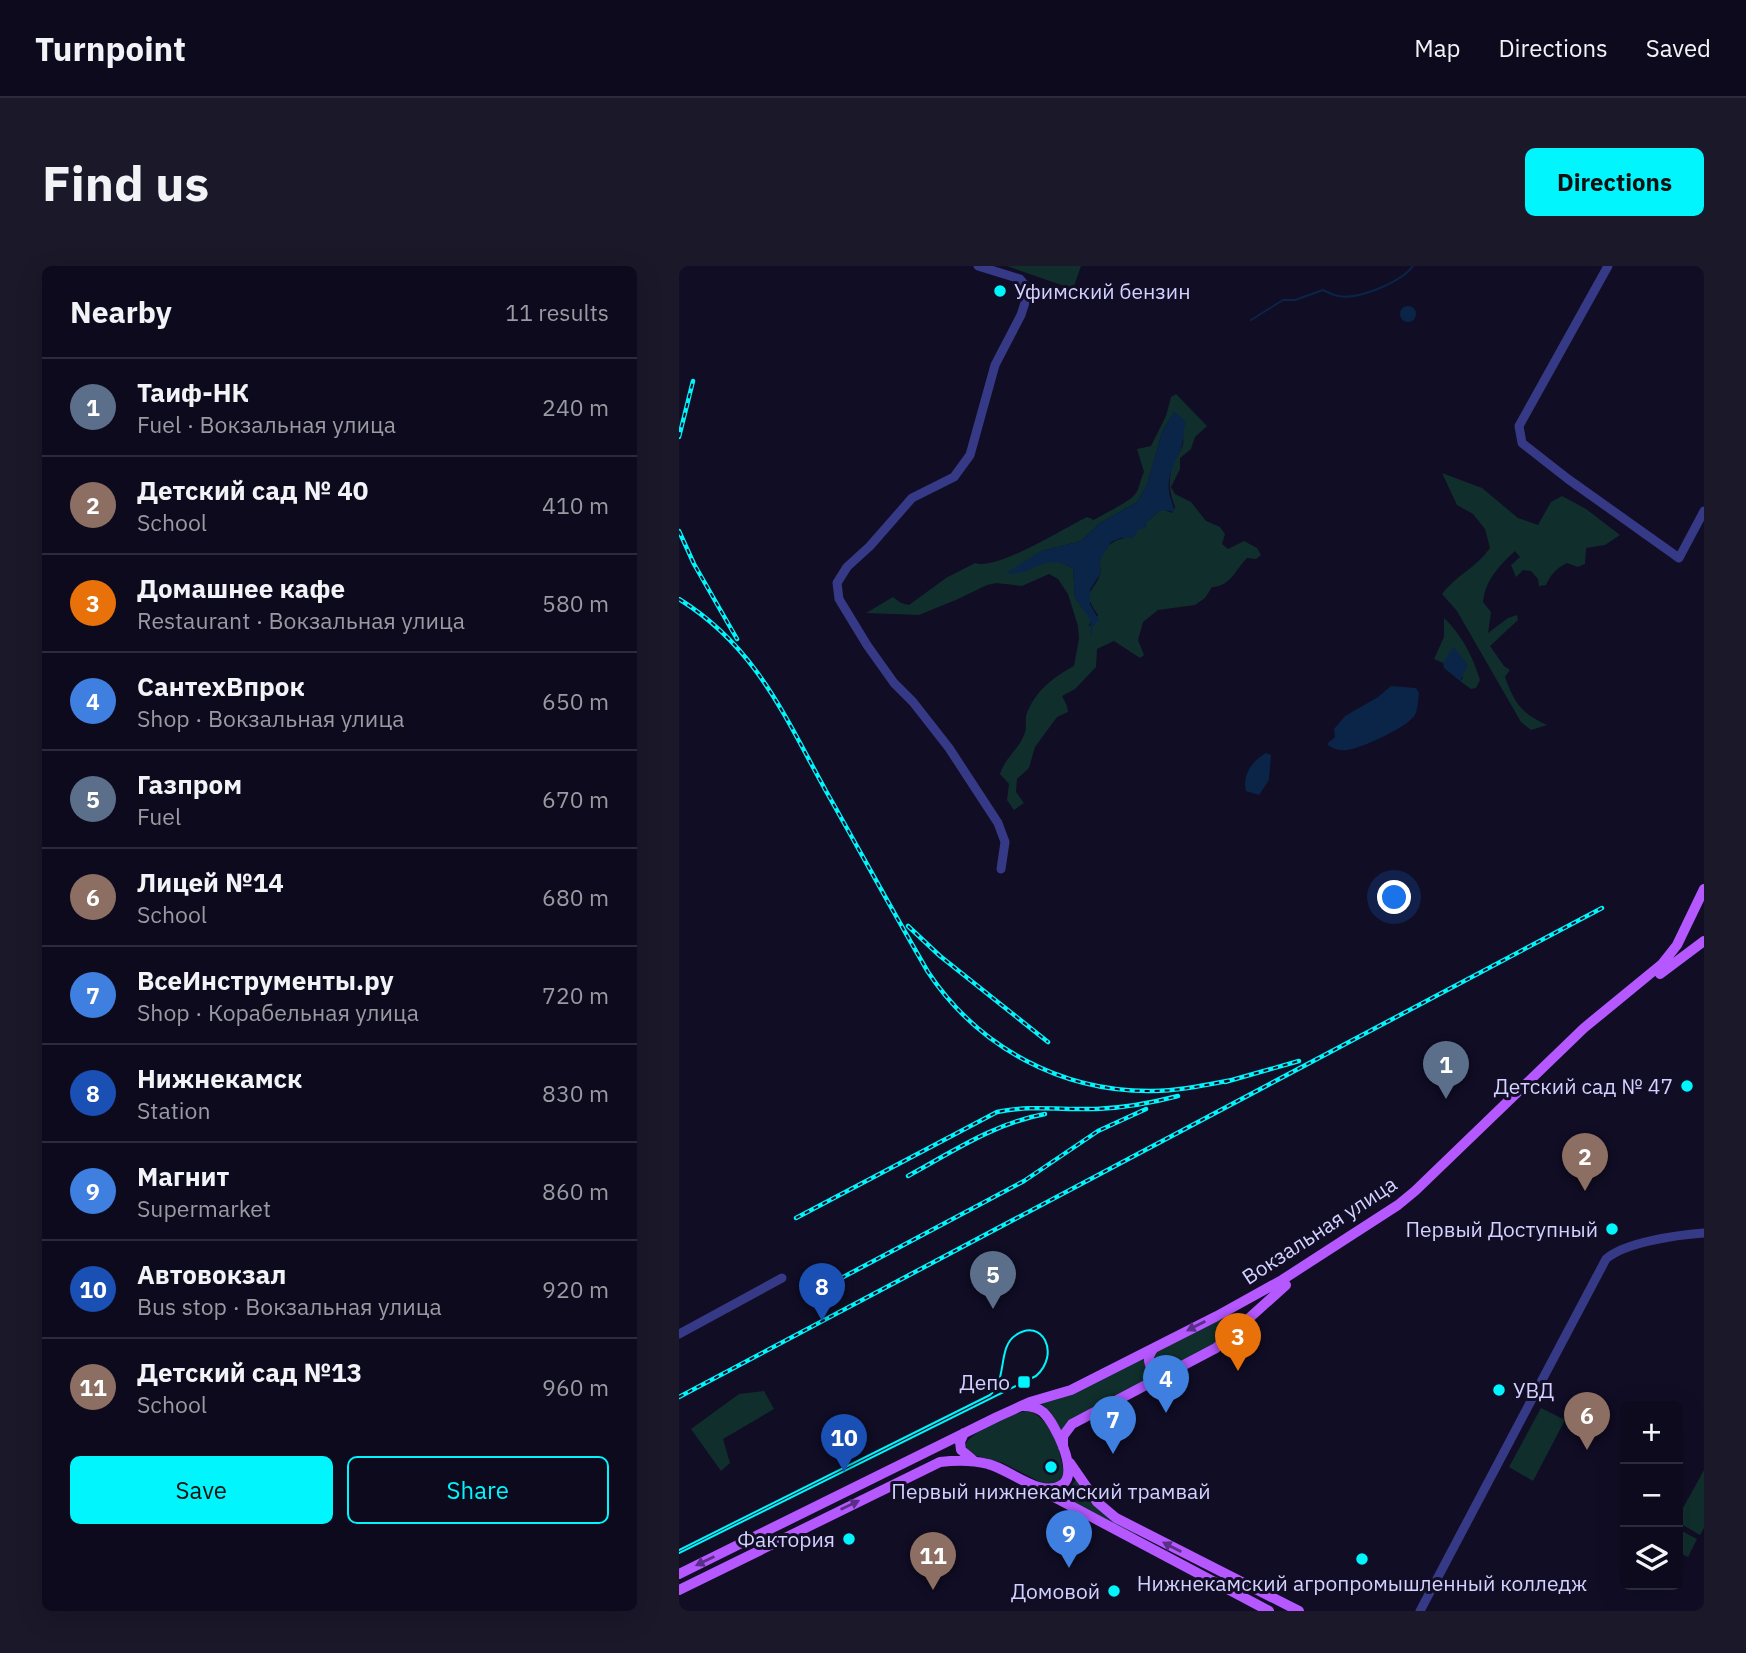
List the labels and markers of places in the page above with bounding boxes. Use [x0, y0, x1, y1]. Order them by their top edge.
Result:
place label: Уфимский бензин [1014, 277, 1191, 305]
marker: Уфимский бензин [992, 283, 1008, 299]
pin: 1 [1423, 1041, 1469, 1099]
place label: Детский сад № 47 [1494, 1072, 1673, 1100]
marker: Детский сад № 47 [1679, 1078, 1695, 1094]
pin: 2 [1562, 1133, 1608, 1191]
place label: Первый Доступный [1405, 1215, 1598, 1243]
marker: Первый Доступный [1604, 1221, 1620, 1237]
pin: 5 [970, 1251, 1016, 1309]
pin: 8 [799, 1263, 845, 1321]
pin: 3 [1215, 1313, 1261, 1371]
pin: 4 [1143, 1355, 1189, 1413]
place label: Депо [960, 1368, 1010, 1396]
marker: Депо [1016, 1374, 1032, 1390]
place label: УВД [1513, 1376, 1554, 1404]
marker: УВД [1491, 1382, 1507, 1398]
pin: 6 [1564, 1392, 1610, 1450]
pin: 7 [1090, 1396, 1136, 1454]
pin: 10 [821, 1414, 867, 1472]
marker: Первый нижнекамский трамвай [1043, 1459, 1059, 1475]
place label: Первый нижнекамский трамвай [891, 1477, 1211, 1505]
pin: 9 [1046, 1510, 1092, 1568]
place label: Фактория [737, 1525, 835, 1553]
marker: Фактория [841, 1531, 857, 1547]
pin: 11 [910, 1532, 956, 1590]
marker: Нижнекамский агропромышленный колледж [1354, 1551, 1370, 1567]
place label: Нижнекамский агропромышленный колледж [1137, 1569, 1587, 1597]
place label: Домовой [1011, 1577, 1100, 1605]
marker: Домовой [1106, 1583, 1122, 1599]

